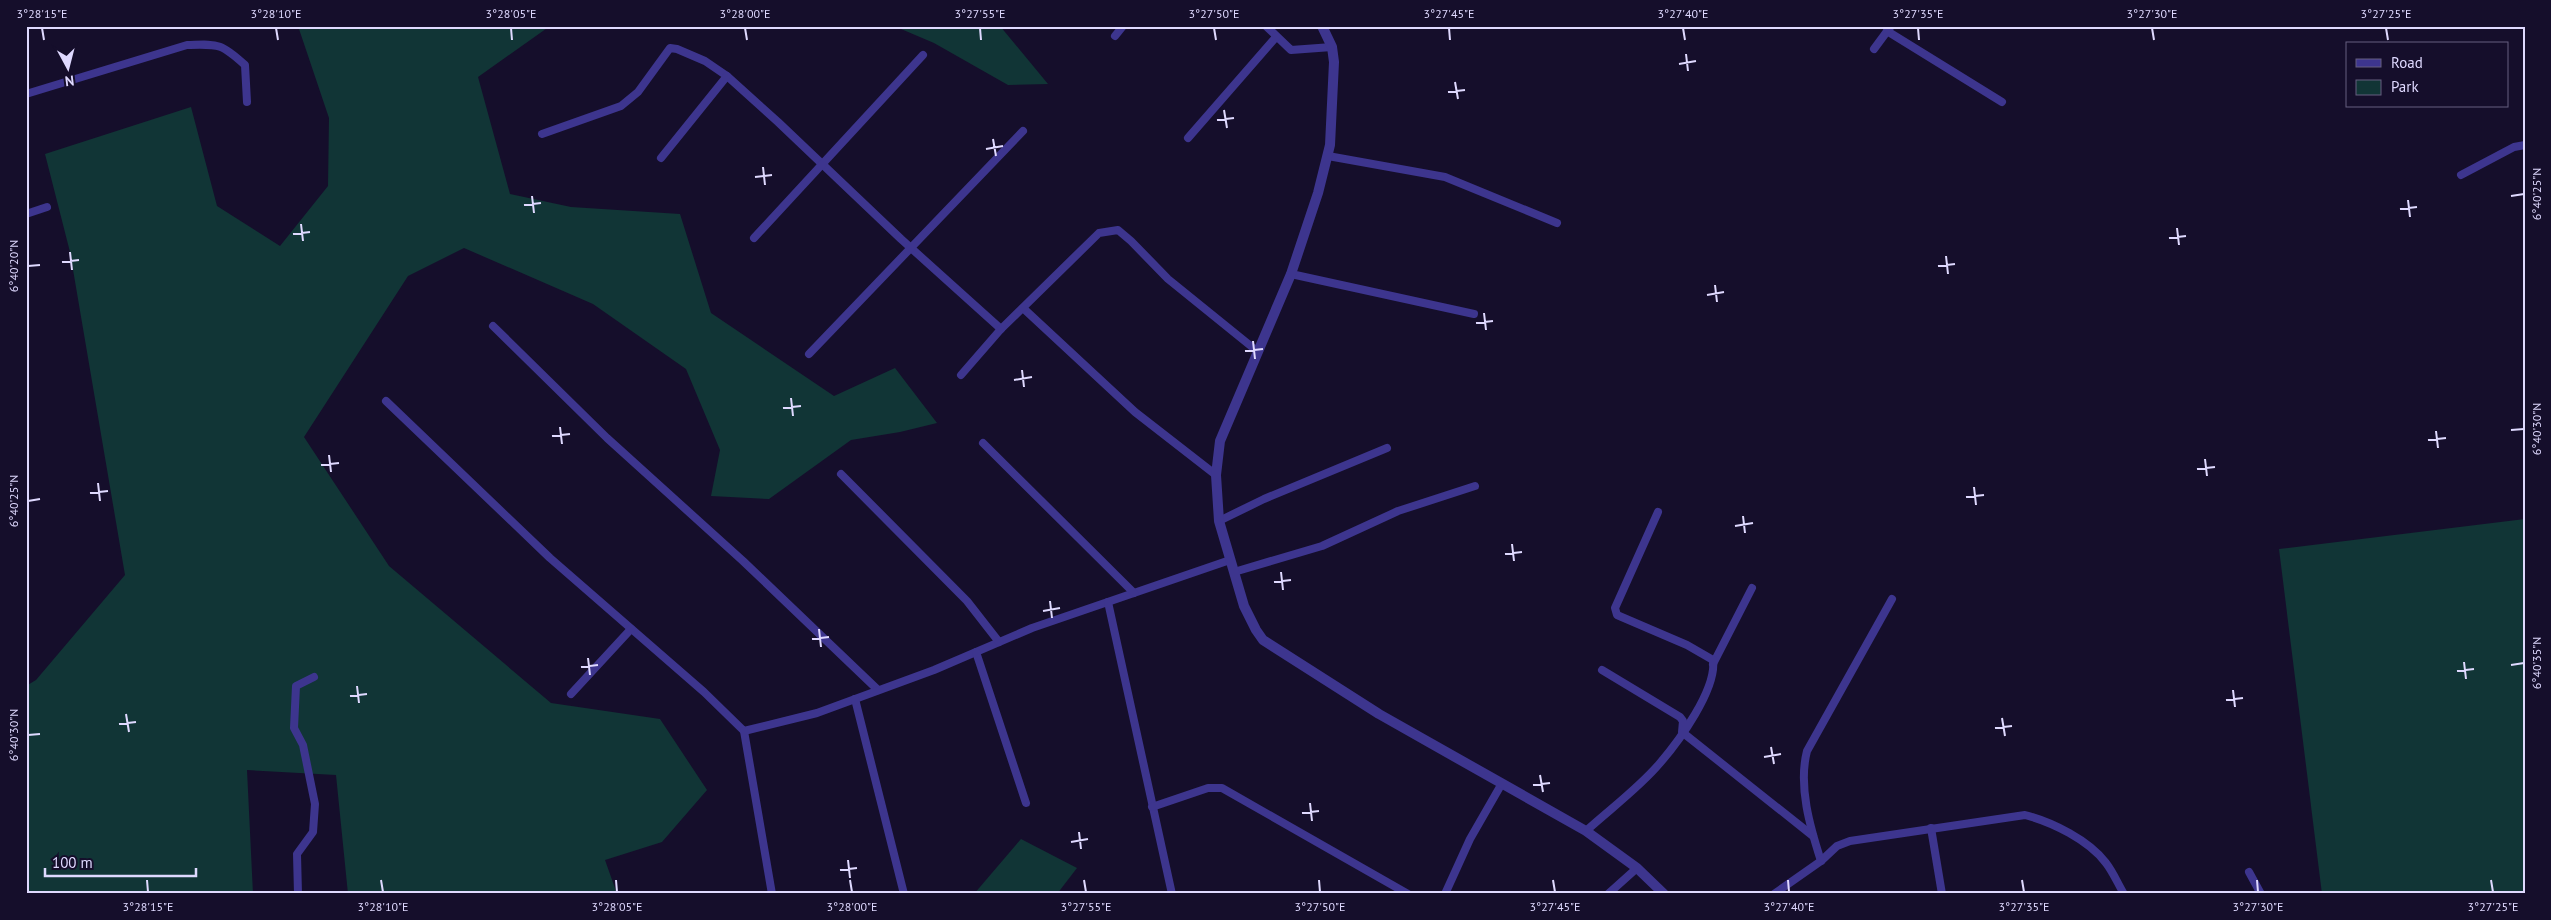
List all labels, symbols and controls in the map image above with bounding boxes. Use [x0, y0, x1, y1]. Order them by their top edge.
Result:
text: 3°28'15"E [17, 6, 67, 21]
text: 3°28'10"E [251, 6, 301, 21]
text: 3°28'05"E [486, 6, 536, 21]
text: 3°28'00"E [720, 6, 770, 21]
text: 3°27'55"E [955, 6, 1005, 21]
text: 3°27'50"E [1189, 6, 1239, 21]
text: 3°27'45"E [1424, 6, 1474, 21]
text: 3°27'40"E [1658, 6, 1708, 21]
text: 3°27'35"E [1893, 6, 1943, 21]
text: 3°27'30"E [2127, 6, 2177, 21]
text: 3°27'25"E [2361, 6, 2411, 21]
north arrow [42, 42, 92, 92]
legend [2346, 42, 2508, 108]
text: Road [2391, 53, 2423, 72]
text: N [64, 71, 75, 90]
text: Park [2391, 77, 2419, 96]
text: 6°40'25"N [2529, 168, 2544, 220]
text: 6°40'20"N [6, 240, 21, 292]
text: 6°40'30"N [2529, 403, 2544, 455]
text: 6°40'25"N [6, 475, 21, 527]
text: 6°40'35"N [2529, 637, 2544, 689]
text: 6°40'30"N [6, 709, 21, 761]
scale bar [45, 845, 196, 877]
text: 100 m [52, 853, 93, 872]
text: 3°28'15"E [123, 899, 173, 914]
text: 3°28'10"E [358, 899, 408, 914]
text: 3°28'05"E [592, 899, 642, 914]
text: 3°28'00"E [827, 899, 877, 914]
text: 3°27'55"E [1061, 899, 1111, 914]
text: 3°27'50"E [1295, 899, 1345, 914]
text: 3°27'45"E [1530, 899, 1580, 914]
text: 3°27'40"E [1764, 899, 1814, 914]
text: 3°27'35"E [1999, 899, 2049, 914]
text: 3°27'30"E [2233, 899, 2283, 914]
text: 3°27'25"E [2468, 899, 2518, 914]

